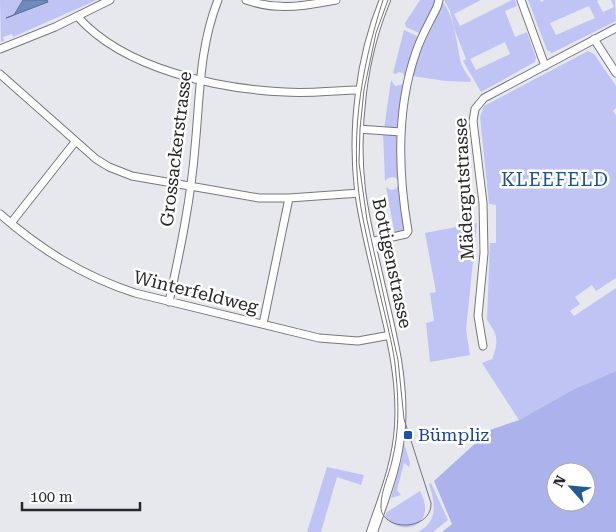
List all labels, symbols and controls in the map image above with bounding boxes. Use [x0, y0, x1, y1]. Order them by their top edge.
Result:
street label: Grossackerstrasse [156, 70, 195, 228]
street label: Mädergutstrasse [449, 117, 478, 261]
district label: KLEEFELD [501, 168, 609, 191]
street label: Bottigenstrasse [368, 196, 417, 330]
street label: Winterfeldweg [132, 266, 261, 317]
place label: Bümpliz [418, 424, 490, 445]
marker: Bümpliz [402, 429, 414, 441]
north arrow [546, 462, 596, 512]
text: N [550, 472, 569, 490]
scale bar [22, 480, 140, 512]
text: 100 m [30, 488, 73, 506]

